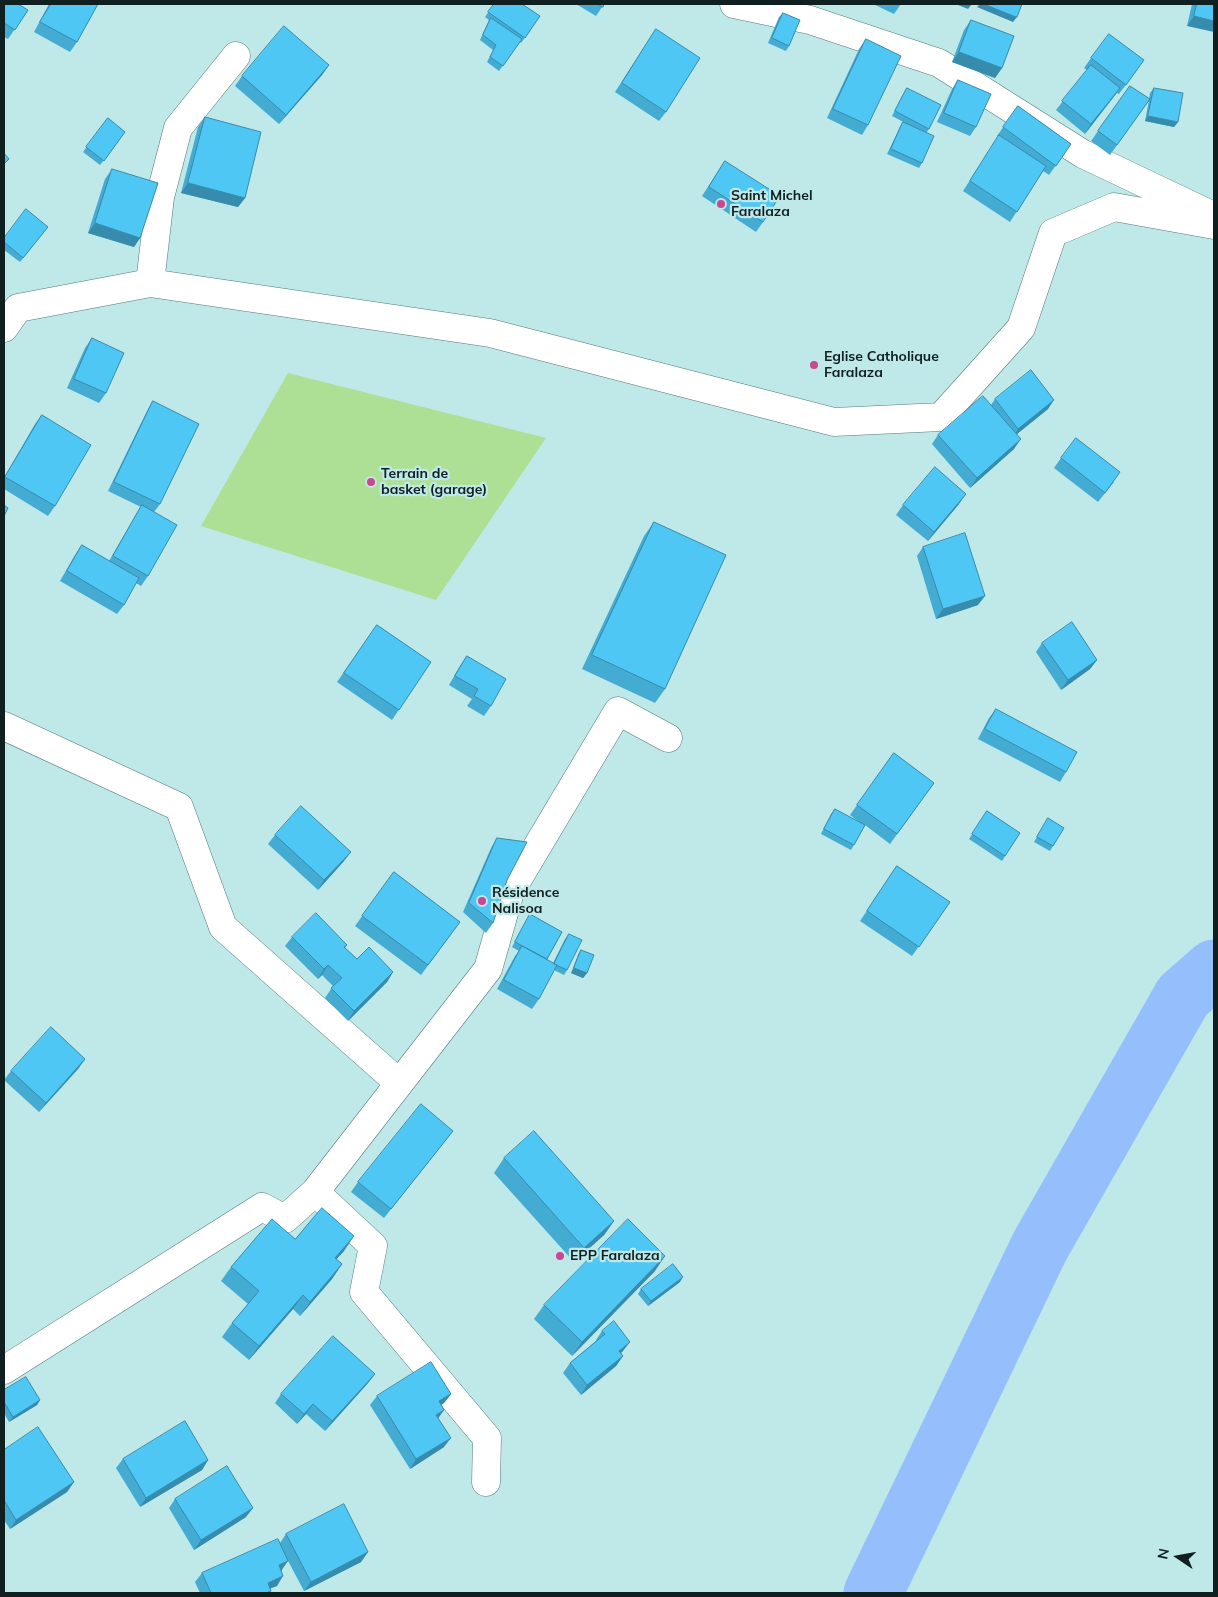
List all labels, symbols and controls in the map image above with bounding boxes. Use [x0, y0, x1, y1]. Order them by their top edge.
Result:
place label: Saint Michel Faralaza [731, 188, 813, 220]
marker: Saint Michel Faralaza [715, 198, 727, 210]
place label: Eglise Catholique Faralaza [824, 349, 939, 382]
marker: Eglise Catholique Faralaza [808, 359, 820, 371]
place label: Terrain de basket (garage) [381, 466, 487, 498]
marker: Terrain de basket (garage) [365, 476, 377, 488]
place label: Résidence Nalisoa [492, 885, 559, 918]
marker: Résidence Nalisoa [476, 895, 488, 907]
place label: EPP Faralaza [570, 1248, 660, 1264]
marker: EPP Faralaza [554, 1250, 566, 1262]
north arrow [1153, 1532, 1203, 1582]
text: N [1153, 1547, 1173, 1561]

